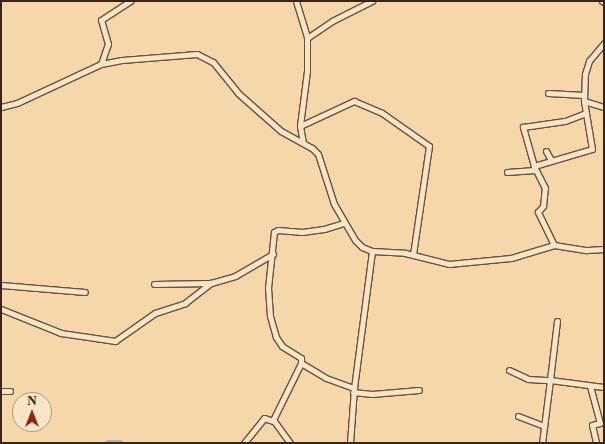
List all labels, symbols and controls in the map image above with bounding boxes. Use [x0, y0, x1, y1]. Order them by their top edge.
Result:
north arrow [12, 392, 52, 432]
text: N [27, 394, 37, 408]

